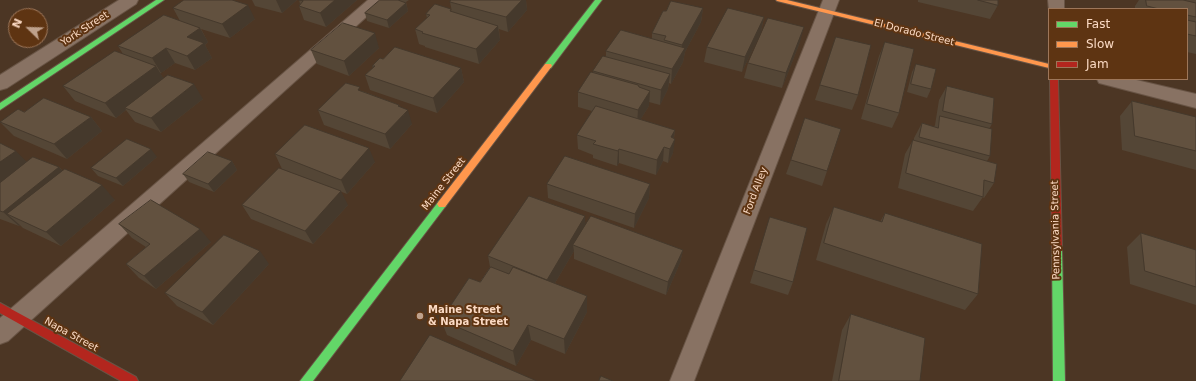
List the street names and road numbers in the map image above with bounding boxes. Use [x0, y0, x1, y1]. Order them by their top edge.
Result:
street label: York Street [59, 9, 111, 49]
street label: El Dorado Street [873, 17, 955, 49]
street label: Maine Street [420, 155, 468, 213]
street label: Ford Alley [742, 166, 770, 216]
street label: Pennsylvania Street [1049, 180, 1063, 280]
street label: Napa Street [42, 315, 100, 355]

